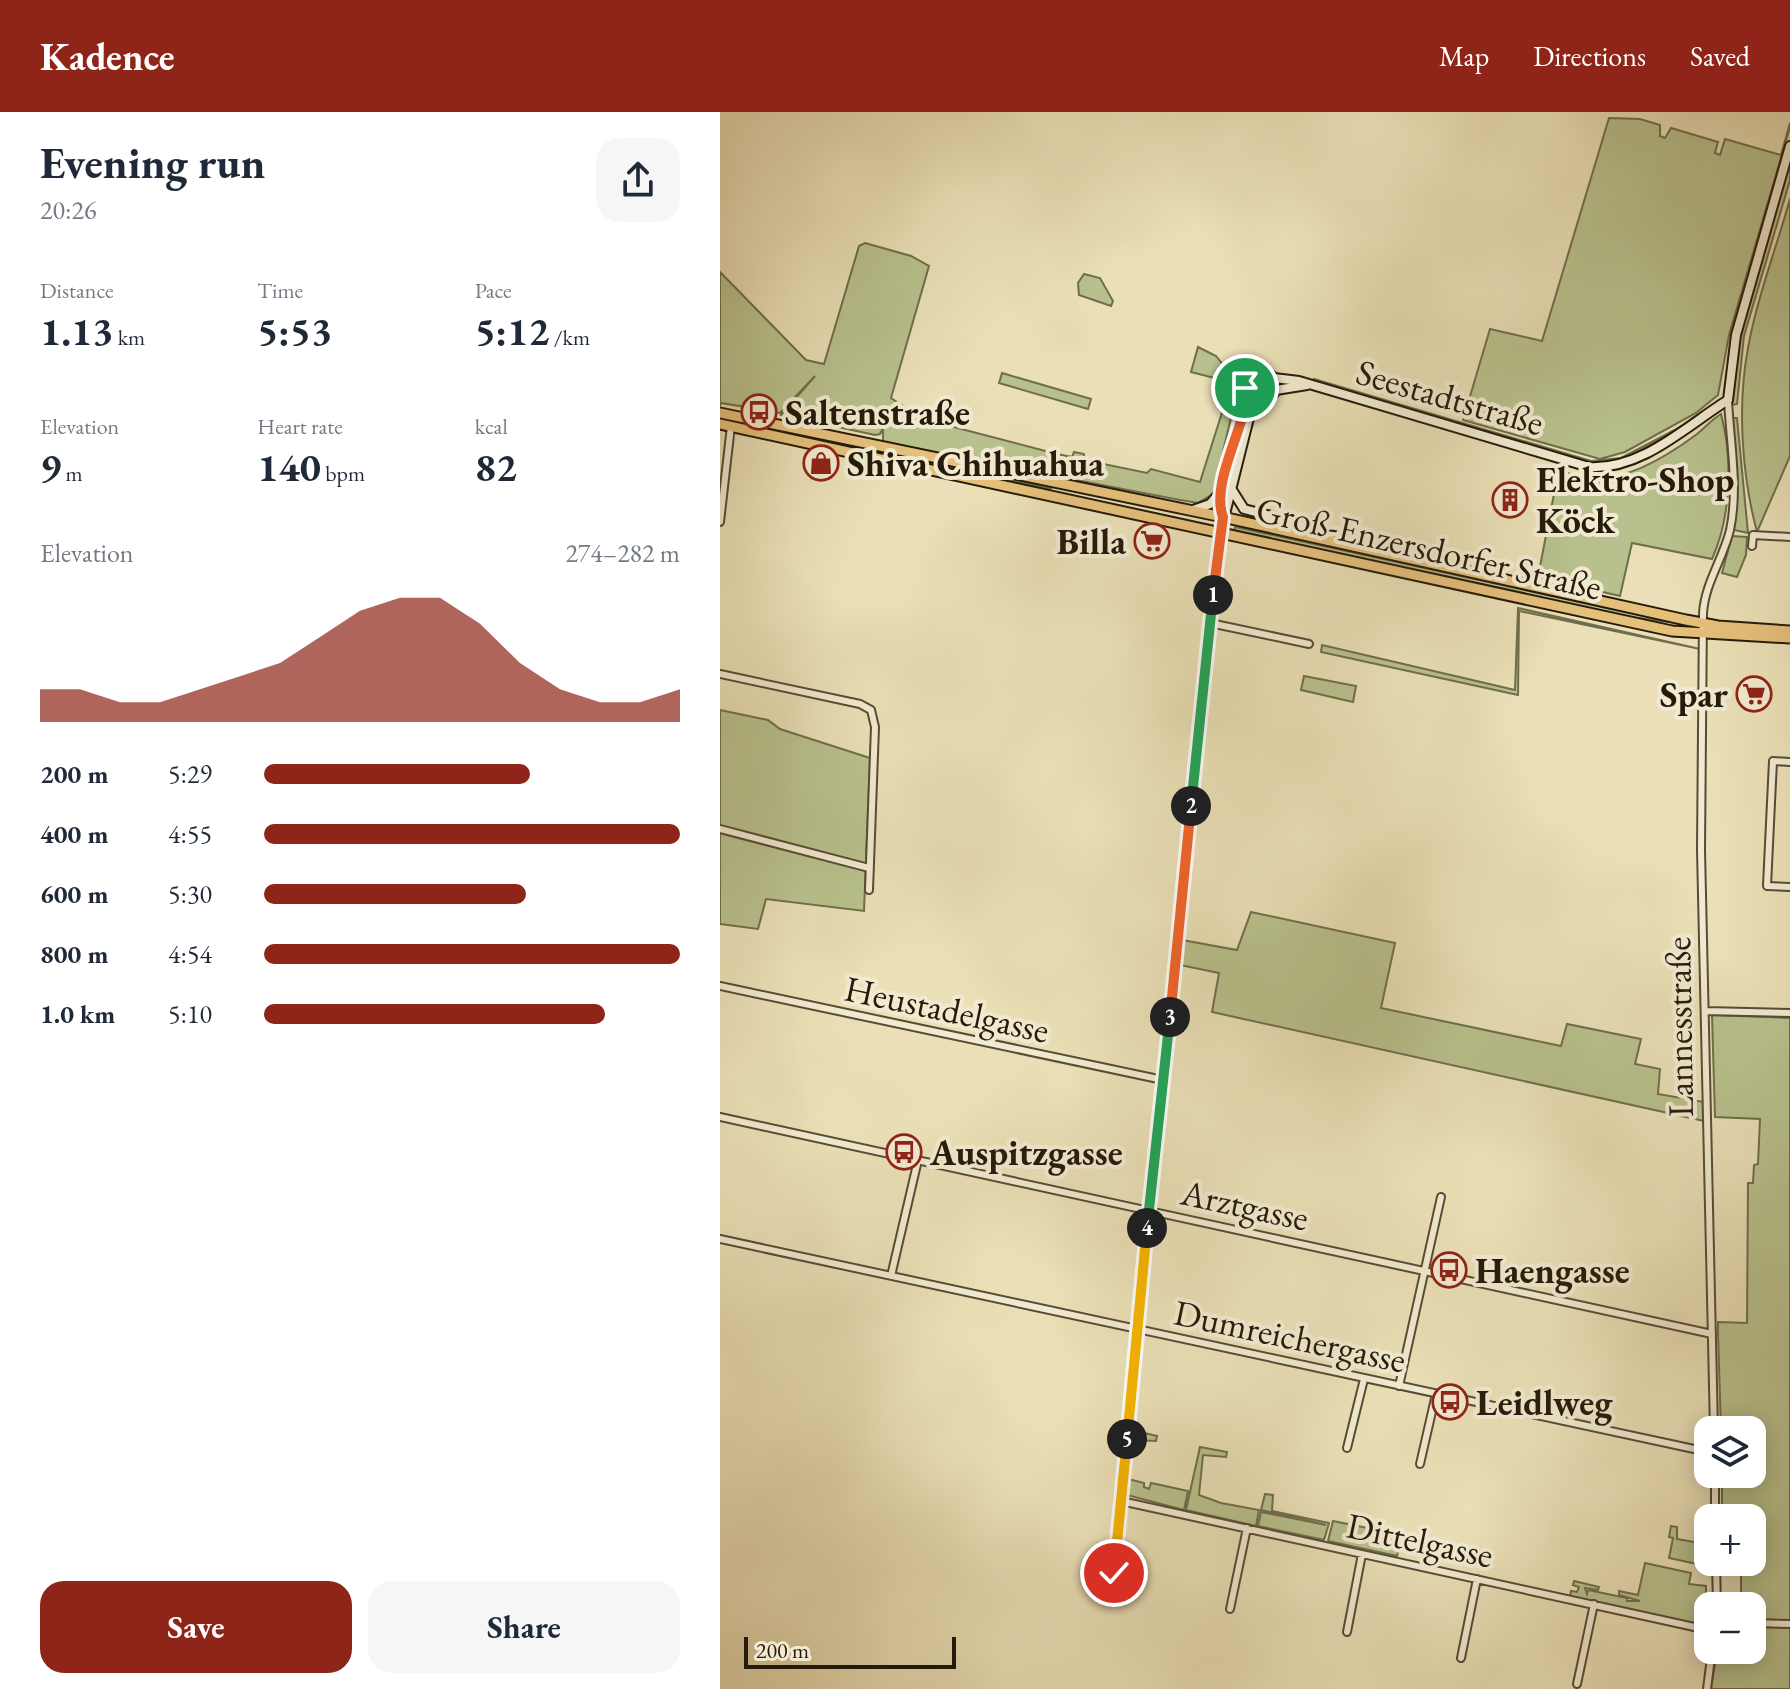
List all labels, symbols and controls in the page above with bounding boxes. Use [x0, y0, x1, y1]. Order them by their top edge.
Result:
text: Kadence [40, 32, 175, 81]
text: Map [1439, 38, 1489, 74]
text: Directions [1533, 38, 1646, 74]
text: Saved [1690, 38, 1750, 74]
text: Evening run [40, 134, 265, 191]
button: share [596, 138, 680, 222]
text: 20:26 [40, 193, 96, 227]
text: Distance [40, 276, 113, 305]
text: Time [257, 276, 303, 305]
text: Pace [475, 276, 512, 305]
text: 1.13 [40, 305, 113, 357]
text: 5:53 [257, 305, 332, 357]
text: 5:12 [475, 305, 549, 357]
text: km [113, 323, 145, 352]
text: /km [549, 323, 590, 352]
street label: Seestadtstraße [1351, 348, 1549, 446]
pin [1211, 354, 1279, 422]
icon: arrive [1223, 366, 1267, 410]
place label: Saltenstraße [785, 389, 970, 436]
bus stop icon: Saltenstraße [740, 393, 778, 431]
text: Elevation [40, 412, 119, 441]
text: Heart rate [257, 412, 343, 441]
text: kcal [475, 412, 508, 441]
place label: Shiva Chihuahua [847, 440, 1104, 487]
text: 9 [40, 441, 61, 493]
text: 140 [257, 441, 321, 493]
text: 82 [475, 441, 517, 493]
shop icon: Shiva Chihuahua [802, 444, 840, 482]
place label: Elektro-Shop Köck [1536, 456, 1734, 544]
text: m [61, 459, 83, 488]
text: bpm [321, 459, 365, 488]
building icon: Elektro-Shop Köck [1491, 481, 1529, 519]
street label: Groß-Enzersdorfer Straße [1252, 485, 1606, 611]
place label: Billa [1057, 518, 1126, 565]
supermarket icon: Billa [1133, 522, 1171, 560]
text: Elevation [40, 536, 134, 570]
text: 274–282 m [565, 536, 680, 570]
pin: 1 [1193, 575, 1233, 615]
text: 1 [1207, 580, 1219, 609]
place label: Spar [1660, 671, 1728, 718]
supermarket icon: Spar [1735, 675, 1773, 713]
text: 200 m [40, 757, 108, 791]
text: 5:29 [168, 757, 212, 791]
pin: 2 [1171, 786, 1211, 826]
text: 2 [1185, 791, 1197, 820]
text: 400 m [40, 817, 108, 851]
text: 4:55 [168, 817, 212, 851]
text: 600 m [40, 877, 108, 911]
text: 5:30 [168, 877, 212, 911]
street label: Lannesstraße [1654, 936, 1704, 1118]
text: 800 m [40, 937, 108, 971]
text: 4:54 [168, 937, 212, 971]
street label: Heustadelgasse [841, 964, 1053, 1054]
text: 1.0 km [40, 997, 115, 1031]
text: 5:10 [168, 997, 212, 1031]
pin: 3 [1150, 997, 1190, 1037]
text: 3 [1164, 1002, 1176, 1031]
place label: Auspitzgasse [929, 1129, 1123, 1176]
bus stop icon: Auspitzgasse [885, 1133, 923, 1171]
street label: Arztgasse [1176, 1168, 1313, 1241]
pin: 4 [1127, 1208, 1167, 1248]
text: 4 [1141, 1213, 1153, 1242]
place label: Haengasse [1475, 1247, 1630, 1294]
bus stop icon: Haengasse [1430, 1251, 1468, 1289]
street label: Dumreichergasse [1170, 1289, 1410, 1383]
place label: Leidlweg [1476, 1379, 1613, 1426]
bus stop icon: Leidlweg [1431, 1383, 1469, 1421]
map controls [1694, 1416, 1766, 1664]
button: layers [1694, 1416, 1766, 1488]
pin: 5 [1107, 1419, 1147, 1459]
text: 5 [1121, 1424, 1133, 1453]
street label: Dittelgasse [1342, 1502, 1498, 1578]
button: + [1694, 1504, 1766, 1576]
pin [1080, 1539, 1148, 1607]
icon: check [1092, 1551, 1136, 1595]
button: Save [40, 1581, 352, 1673]
button: Share [368, 1581, 680, 1673]
button: − [1694, 1592, 1766, 1664]
scale bar [744, 1633, 956, 1669]
text: 200 m [756, 1636, 809, 1665]

